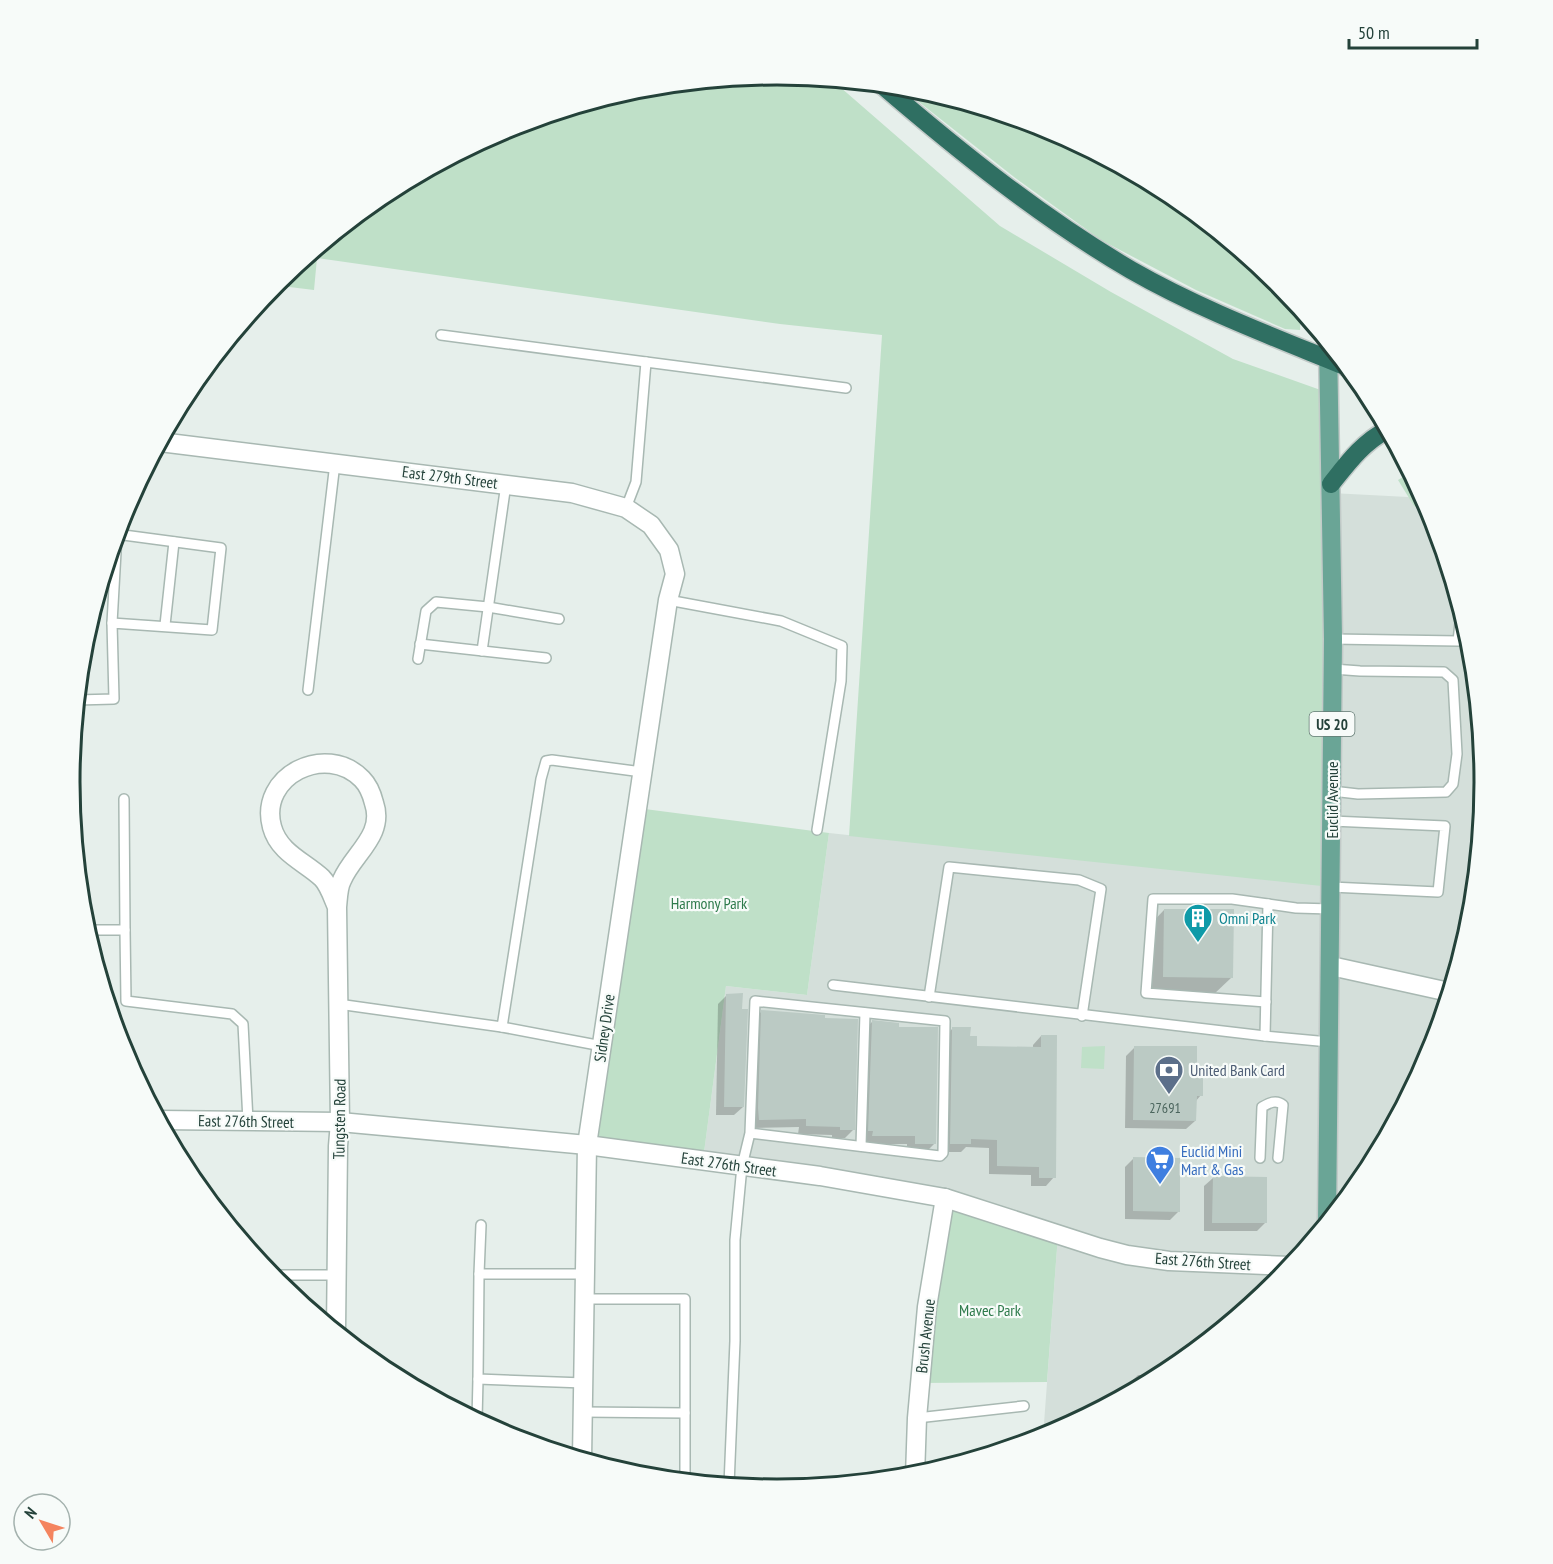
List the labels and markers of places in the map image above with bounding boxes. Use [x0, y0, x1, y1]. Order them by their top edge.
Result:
building icon: Omni Park [1182, 902, 1214, 944]
place label: Omni Park [1219, 908, 1277, 928]
bank icon: United Bank Card [1153, 1054, 1185, 1096]
place label: United Bank Card [1190, 1060, 1285, 1080]
place label: Euclid Mini Mart & Gas [1181, 1141, 1244, 1179]
supermarket icon: Euclid Mini Mart & Gas [1144, 1144, 1176, 1186]

